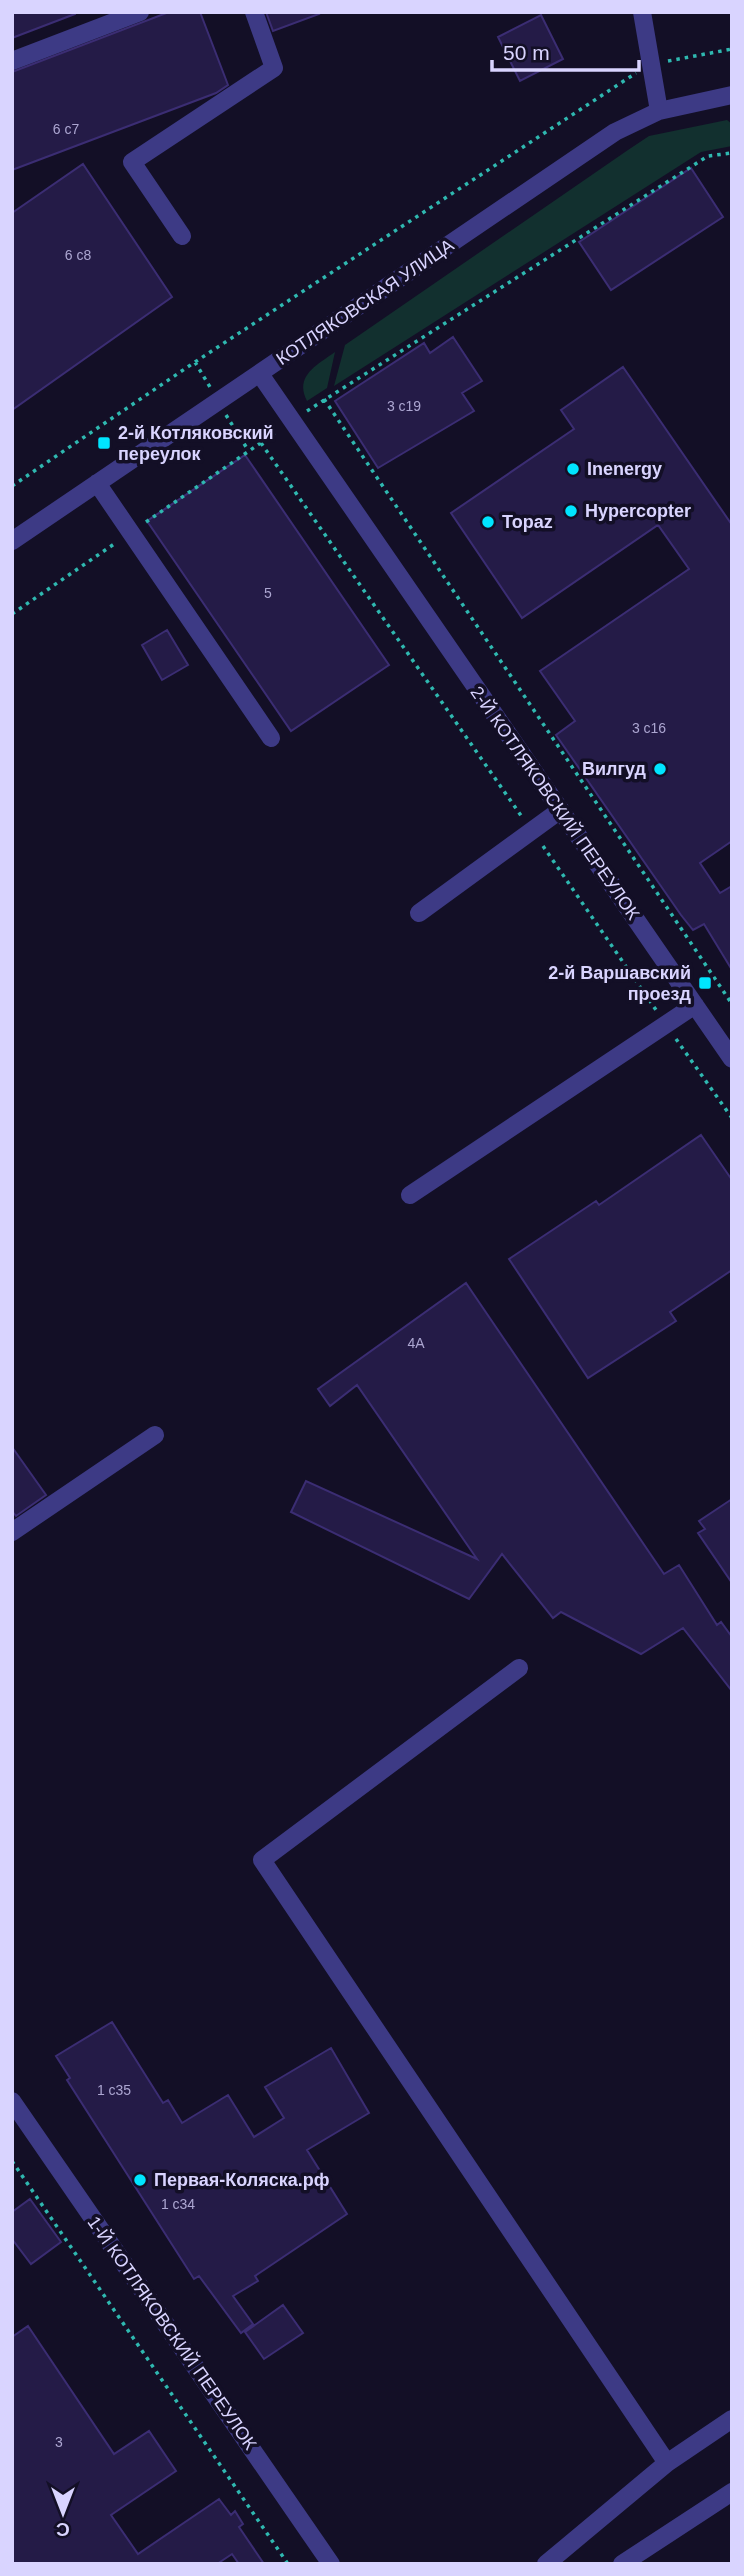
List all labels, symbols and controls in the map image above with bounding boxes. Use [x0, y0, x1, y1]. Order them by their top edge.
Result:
scale bar [492, 28, 639, 72]
text: 50 m [503, 41, 550, 64]
house number: 6 с7 [53, 121, 79, 137]
street label: КОТЛЯКОВСКАЯ УЛИЦА [272, 235, 458, 369]
house number: 6 с8 [65, 247, 91, 263]
house number: 3 с19 [387, 398, 421, 414]
place label: 2-й Котляковский переулок [118, 423, 274, 464]
marker: 2-й Котляковский переулок [96, 435, 112, 451]
place label: Inenergy [587, 459, 662, 479]
marker: Inenergy [565, 461, 581, 477]
place label: Hypercopter [585, 501, 691, 521]
marker: Hypercopter [563, 503, 579, 519]
place label: Topaz [502, 512, 553, 532]
marker: Topaz [480, 514, 496, 530]
house number: 5 [264, 585, 272, 601]
street label: 2-Й КОТЛЯКОВСКИЙ ПЕРЕУЛОК [467, 682, 645, 924]
house number: 3 с16 [632, 720, 666, 736]
place label: Вилгуд [582, 759, 647, 779]
marker: Вилгуд [652, 761, 668, 777]
place label: 2-й Варшавский проезд [548, 963, 692, 1004]
marker: 2-й Варшавский проезд [697, 975, 713, 991]
house number: 4А [407, 1335, 425, 1351]
house number: 1 с35 [97, 2082, 131, 2098]
place label: Первая-Коляска.рф [154, 2170, 330, 2190]
marker: Первая-Коляска.рф [132, 2172, 148, 2188]
house number: 1 с34 [161, 2196, 195, 2212]
street label: 1-Й КОТЛЯКОВСКИЙ ПЕРЕУЛОК [84, 2212, 262, 2454]
house number: 3 [55, 2434, 63, 2450]
north arrow [28, 2478, 98, 2548]
text: С [56, 2519, 70, 2540]

